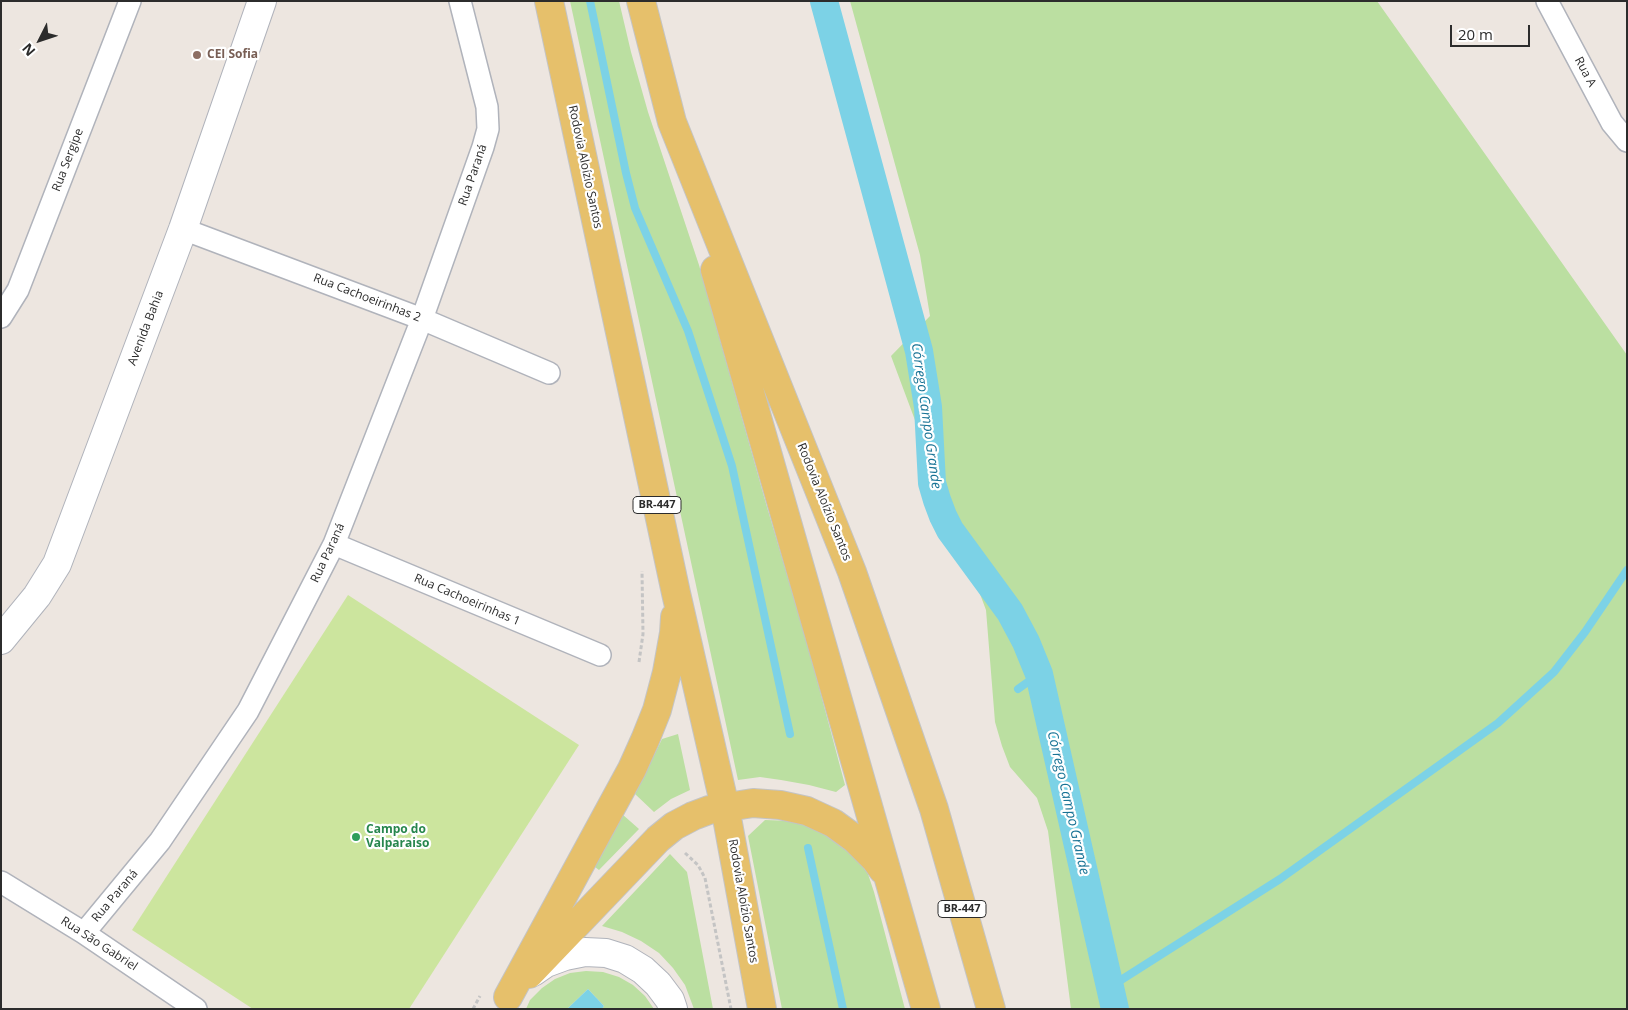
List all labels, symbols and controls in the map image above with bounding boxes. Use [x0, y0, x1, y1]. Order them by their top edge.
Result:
north arrow [15, 15, 65, 65]
scale bar [1453, 15, 1533, 47]
text: 20 m [1458, 24, 1493, 44]
text: N [17, 40, 39, 61]
place label: CEI Sofia [207, 48, 258, 62]
marker: CEI Sofia [191, 49, 203, 61]
street label: Rua A [1571, 54, 1599, 90]
street label: Rodovia Aloízio Santos [565, 104, 605, 230]
street label: Rua Sergipe [49, 126, 87, 194]
street label: Rua Paraná [456, 142, 490, 208]
street label: Rua Cachoeirinhas 2 [311, 271, 423, 325]
street label: Avenida Bahia [125, 288, 167, 368]
water label: Córrego Campo Grande [907, 342, 945, 490]
street label: Rodovia Aloízio Santos [794, 441, 854, 563]
road number: BR-447 [633, 496, 681, 514]
street label: Rua Paraná [308, 521, 348, 585]
street label: Rua Cachoeirinhas 1 [412, 571, 522, 629]
water label: Córrego Campo Grande [1043, 730, 1093, 876]
place label: Campo do Valparaiso [366, 823, 429, 851]
marker: Campo do Valparaiso [350, 831, 362, 843]
street label: Rodovia Aloízio Santos [725, 838, 761, 964]
street label: Rua Paraná [89, 867, 141, 925]
road number: BR-447 [938, 901, 986, 918]
street label: Rua São Gabriel [58, 914, 140, 974]

